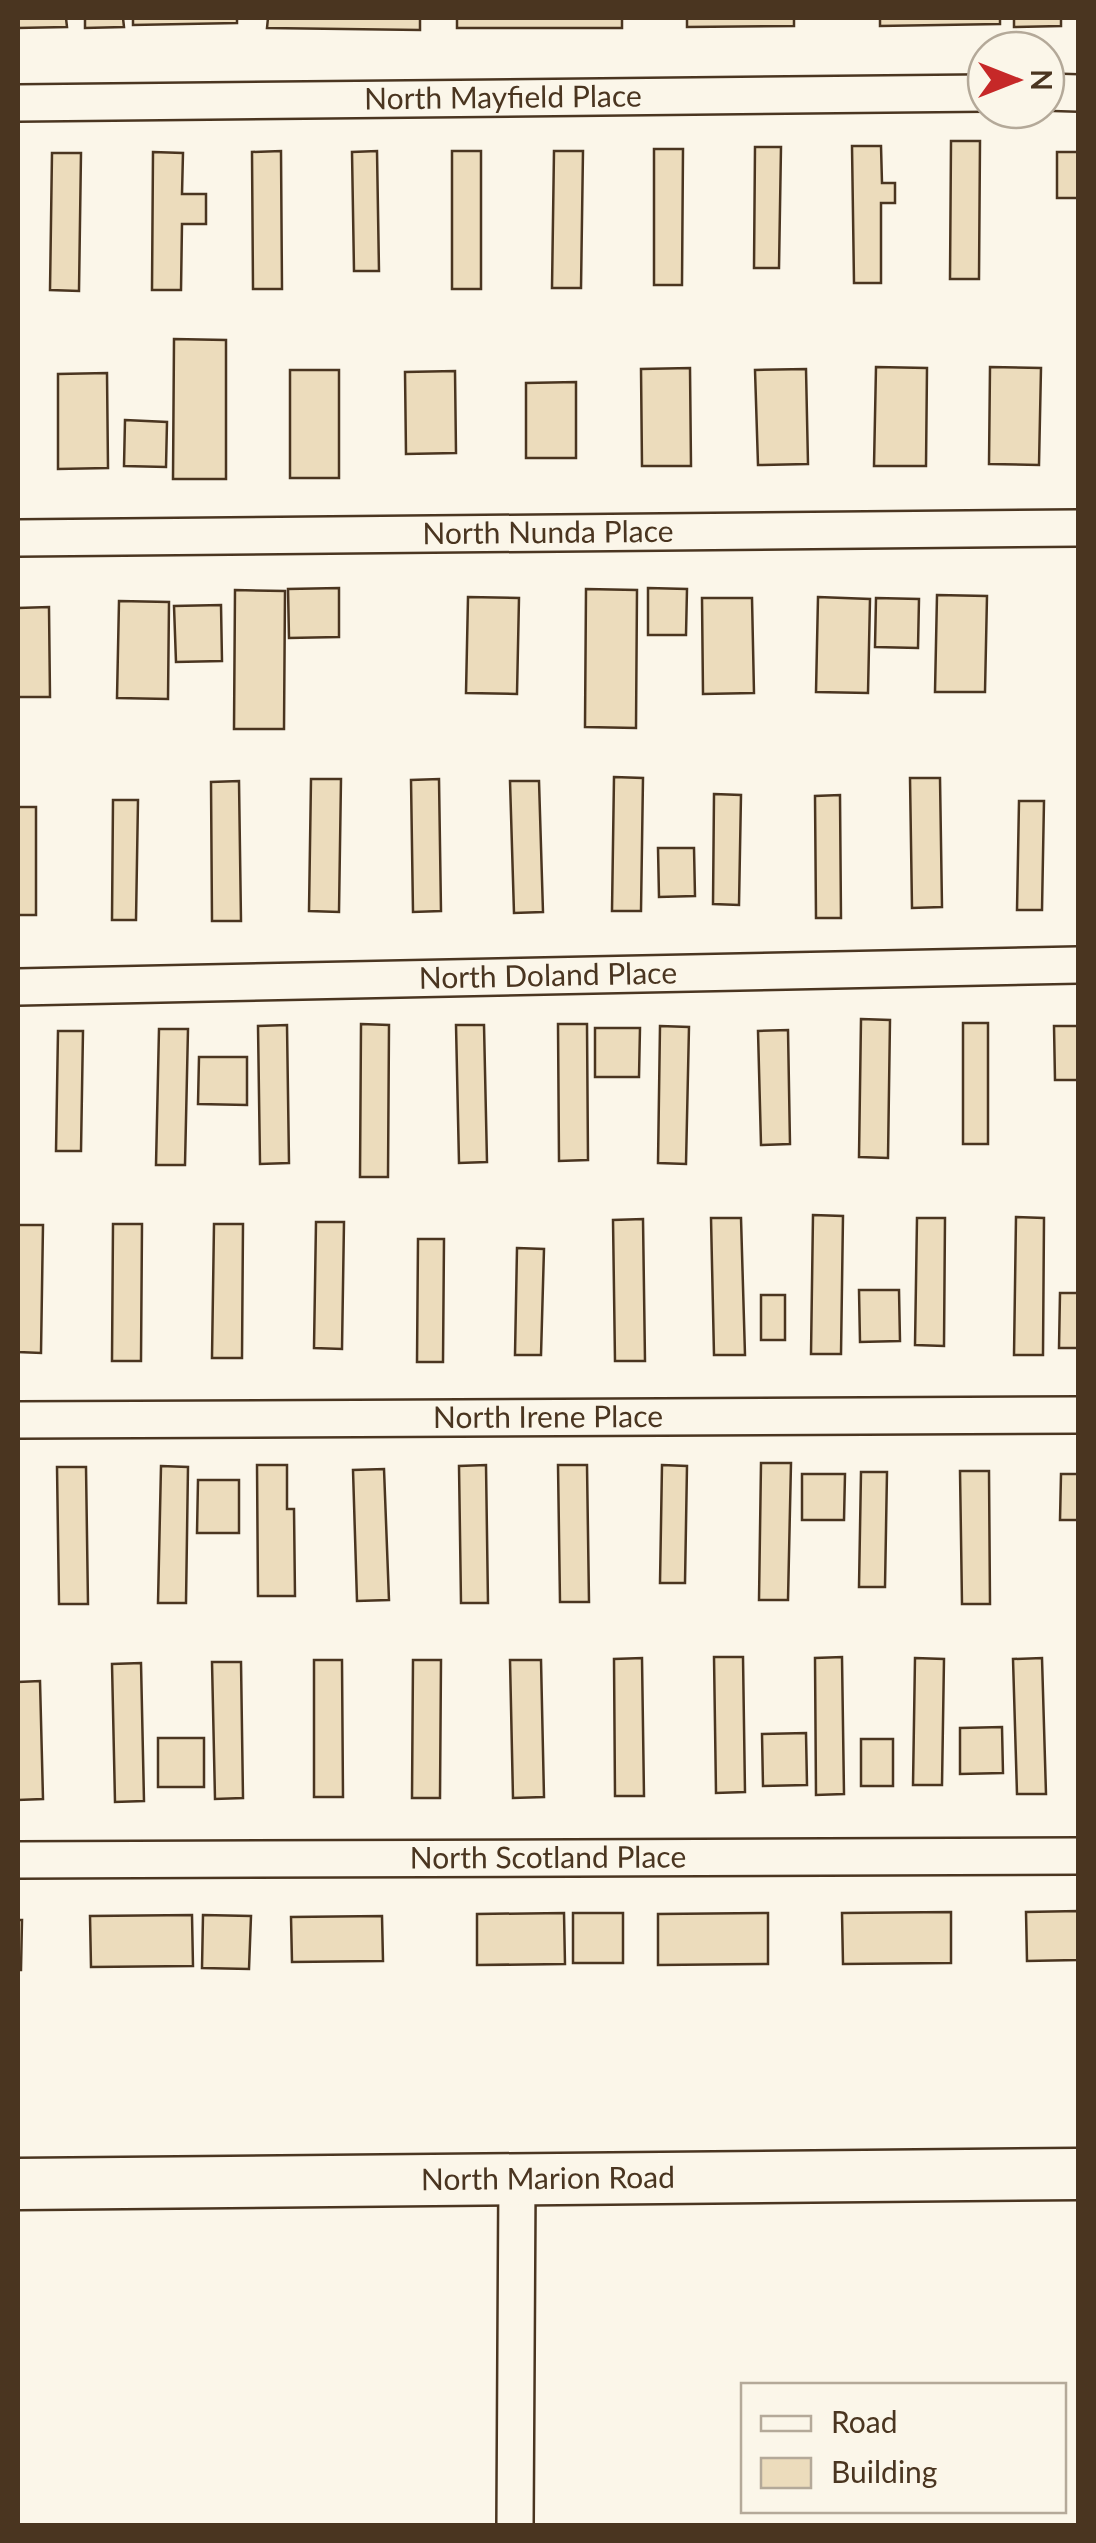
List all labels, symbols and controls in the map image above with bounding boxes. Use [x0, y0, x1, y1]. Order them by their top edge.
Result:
north arrow [966, 30, 1066, 130]
text: N [1025, 69, 1059, 91]
street label: North Mayfield Place [364, 77, 642, 115]
street label: North Nunda Place [422, 512, 674, 550]
street label: North Doland Place [418, 953, 677, 995]
street label: North Irene Place [433, 1397, 663, 1434]
street label: North Scotland Place [410, 1837, 686, 1875]
street label: North Marion Road [421, 2158, 675, 2196]
legend [741, 2383, 1066, 2513]
text: Road [831, 2403, 898, 2439]
text: Building [831, 2453, 937, 2489]

